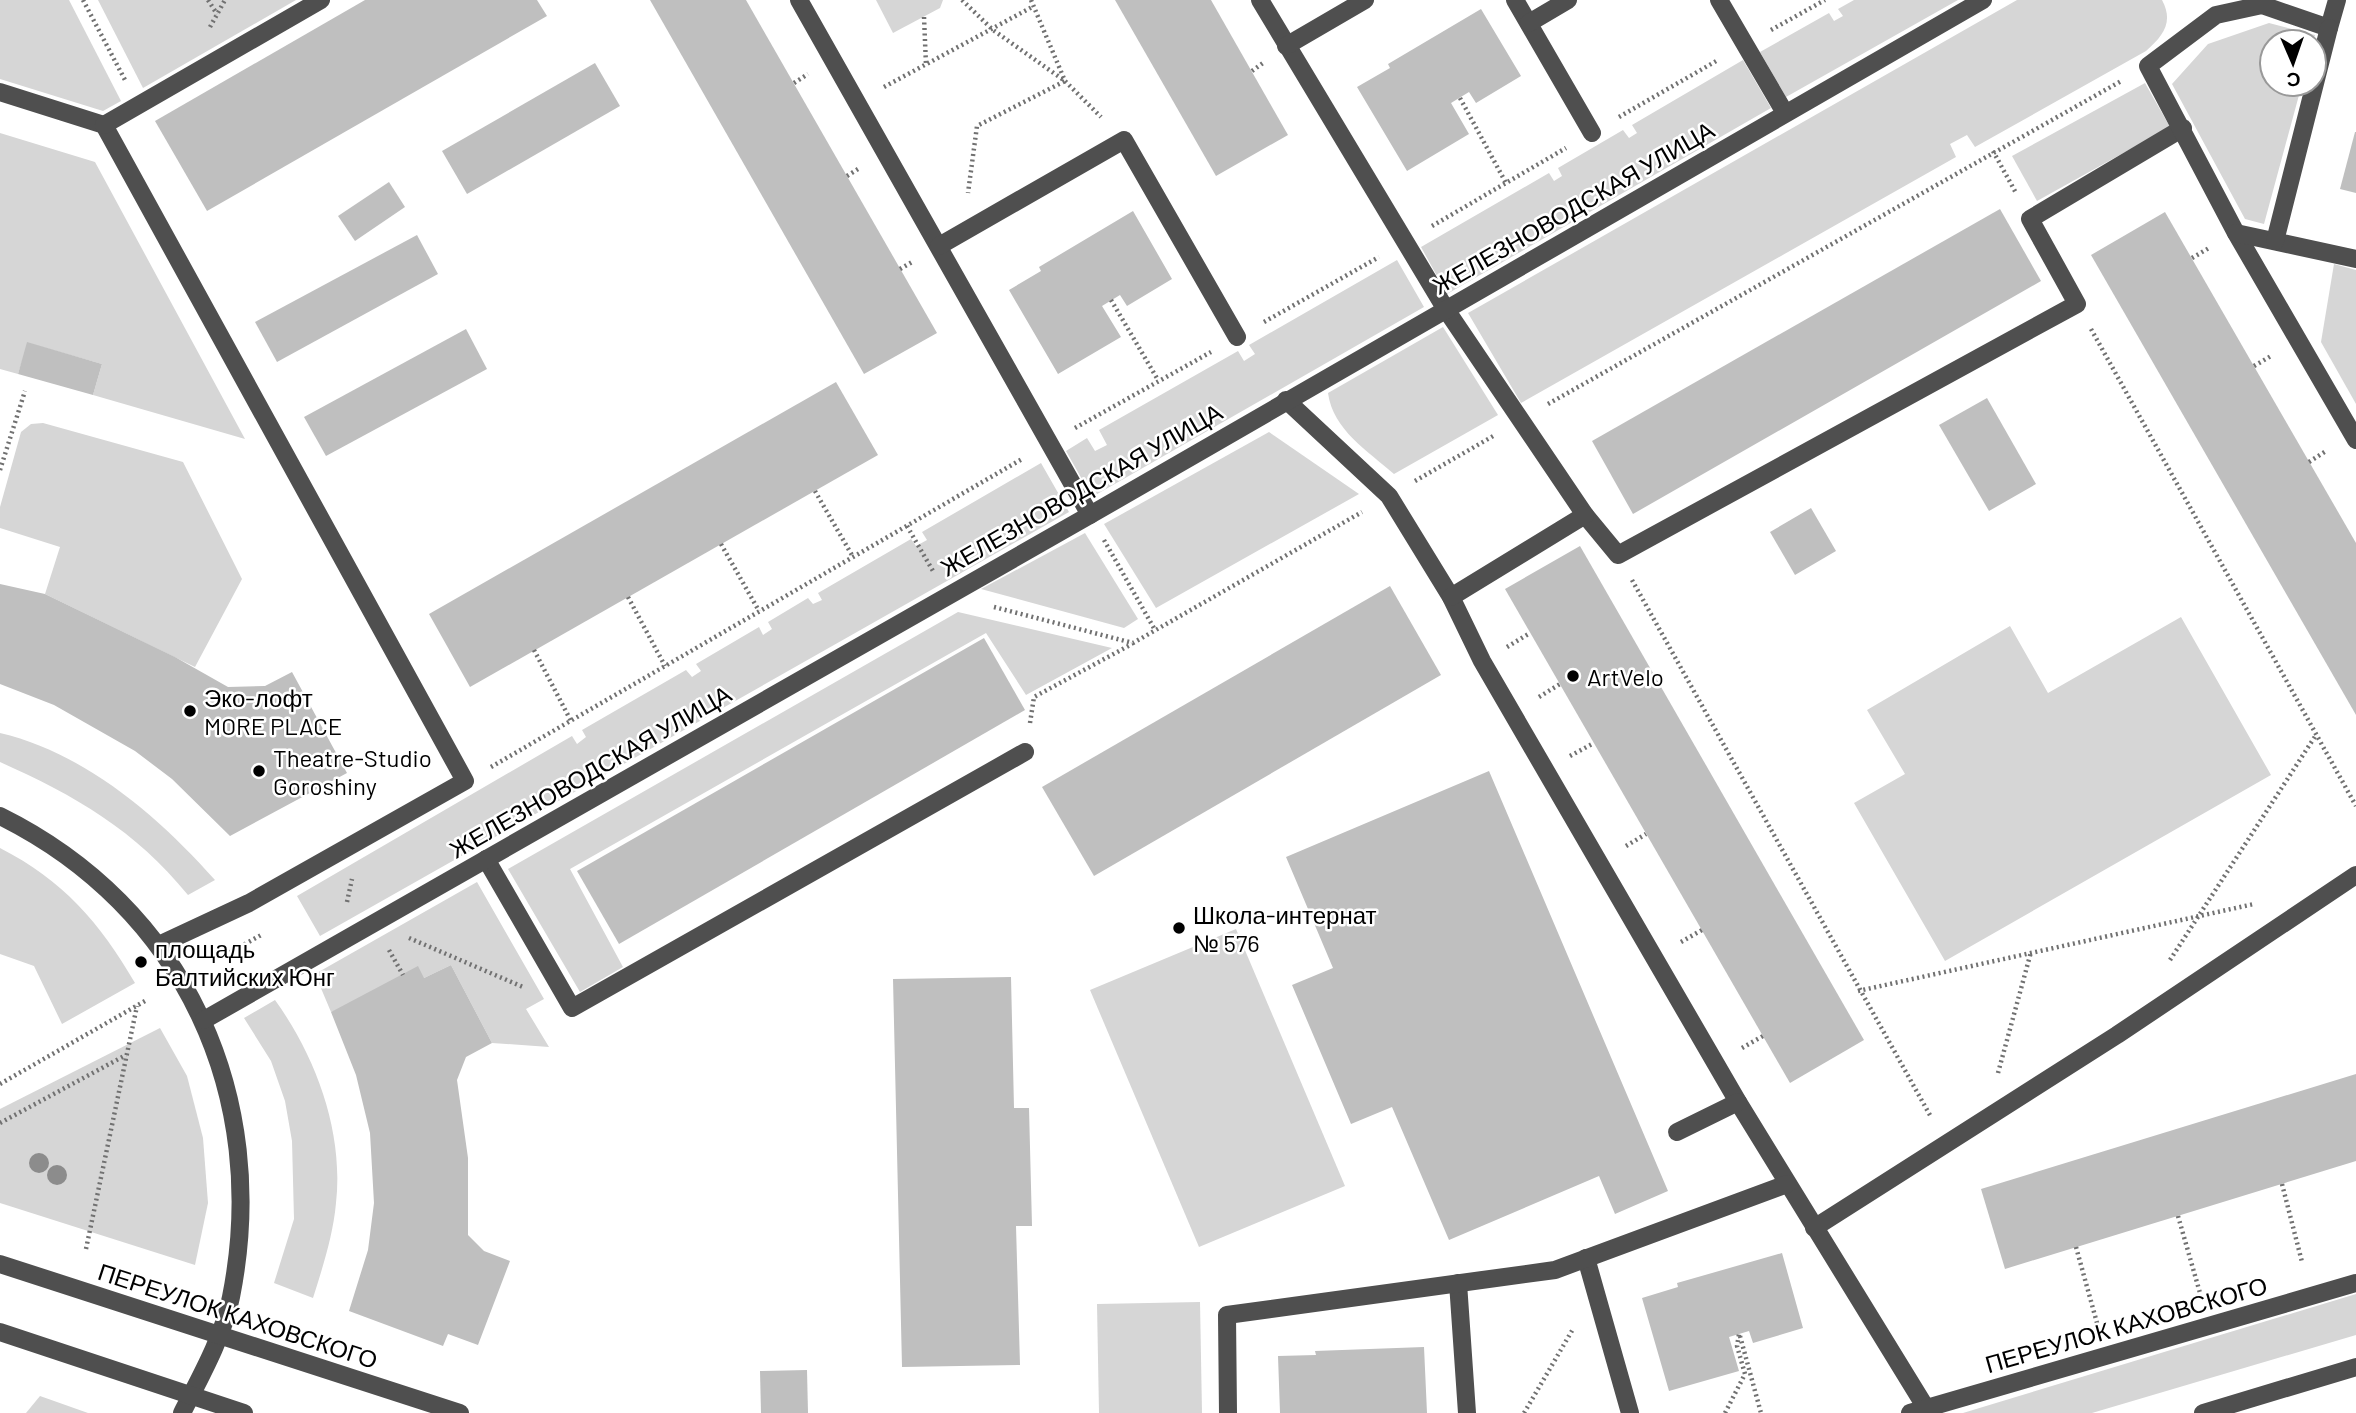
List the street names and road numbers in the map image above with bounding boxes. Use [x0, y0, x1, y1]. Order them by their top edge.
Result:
street label: ЖЕЛЕЗНОВОДСКАЯ УЛИЦА [1427, 114, 1719, 300]
street label: ЖЕЛЕЗНОВОДСКАЯ УЛИЦА [935, 396, 1227, 582]
street label: ЖЕЛЕЗНОВОДСКАЯ УЛИЦА [444, 678, 736, 864]
street label: ПЕРЕУЛОК КАХОВСКОГО [95, 1256, 381, 1374]
street label: ПЕРЕУЛОК КАХОВСКОГО [1982, 1270, 2270, 1378]

